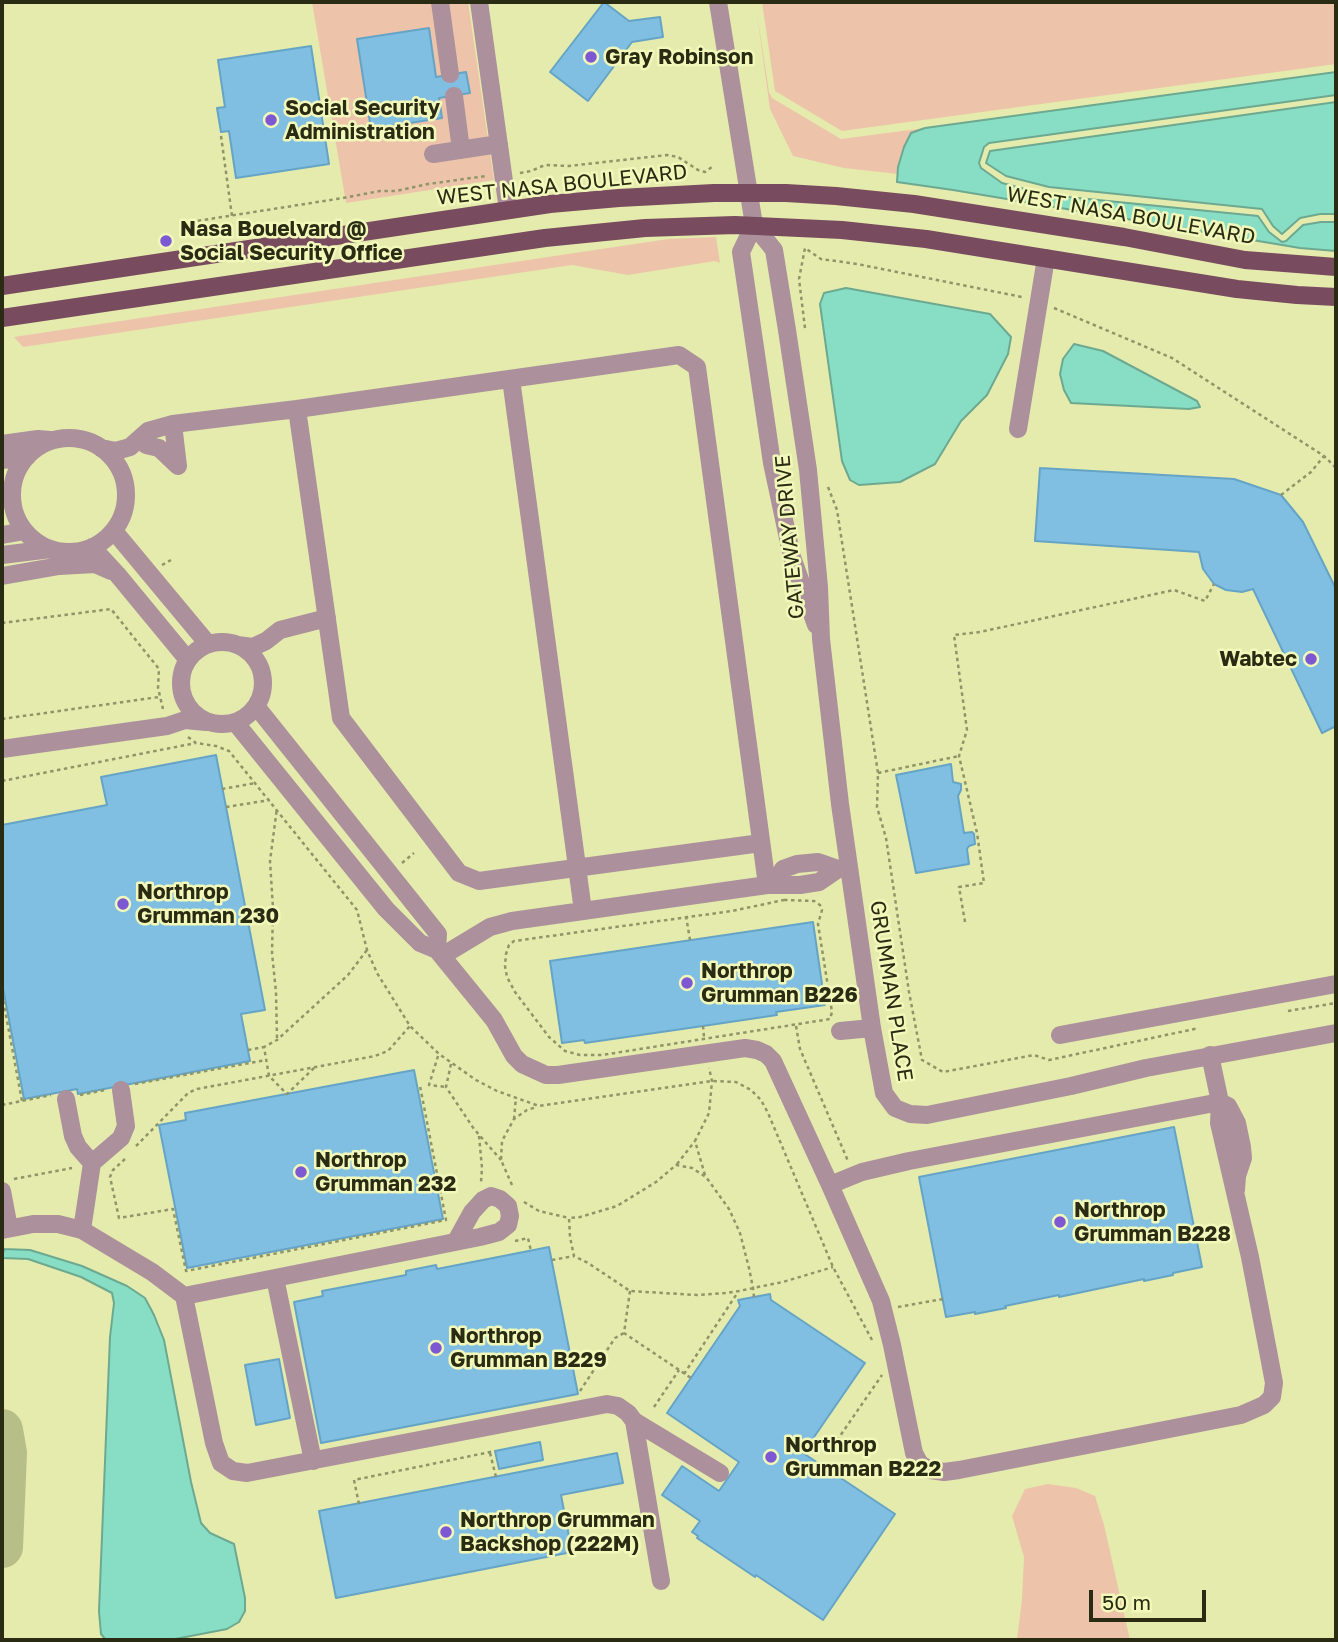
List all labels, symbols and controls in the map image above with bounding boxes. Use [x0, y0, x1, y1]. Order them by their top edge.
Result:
place label: Gray Robinson [605, 44, 753, 70]
marker: Gray Robinson [583, 49, 599, 65]
place label: Social Security Administration [285, 95, 440, 145]
marker: Social Security Administration [263, 112, 279, 128]
street label: WEST NASA BOULEVARD [435, 159, 689, 211]
street label: WEST NASA BOULEVARD [1005, 182, 1257, 250]
place label: Nasa Bouelvard @ Social Security Office [180, 216, 403, 266]
marker: Nasa Bouelvard @ Social Security Office [158, 233, 174, 249]
street label: GATEWAY DRIVE [770, 454, 810, 620]
place label: Wabtec [1219, 646, 1297, 672]
marker: Wabtec [1303, 651, 1319, 667]
place label: Northrop Grumman 230 [137, 879, 279, 929]
marker: Northrop Grumman 230 [115, 896, 131, 912]
street label: GRUMMAN PLACE [864, 899, 918, 1083]
place label: Northrop Grumman B226 [701, 958, 858, 1008]
marker: Northrop Grumman B226 [679, 975, 695, 991]
place label: Northrop Grumman 232 [315, 1147, 456, 1197]
marker: Northrop Grumman 232 [293, 1164, 309, 1180]
place label: Northrop Grumman B228 [1074, 1197, 1231, 1247]
marker: Northrop Grumman B228 [1052, 1214, 1068, 1230]
place label: Northrop Grumman B229 [450, 1323, 607, 1373]
marker: Northrop Grumman B229 [428, 1340, 444, 1356]
place label: Northrop Grumman B222 [785, 1432, 941, 1482]
marker: Northrop Grumman B222 [763, 1449, 779, 1465]
place label: Northrop Grumman Backshop (222M) [460, 1507, 655, 1557]
marker: Northrop Grumman Backshop (222M) [438, 1524, 454, 1540]
scale bar [1093, 1576, 1210, 1620]
text: 50 m [1102, 1589, 1151, 1615]

